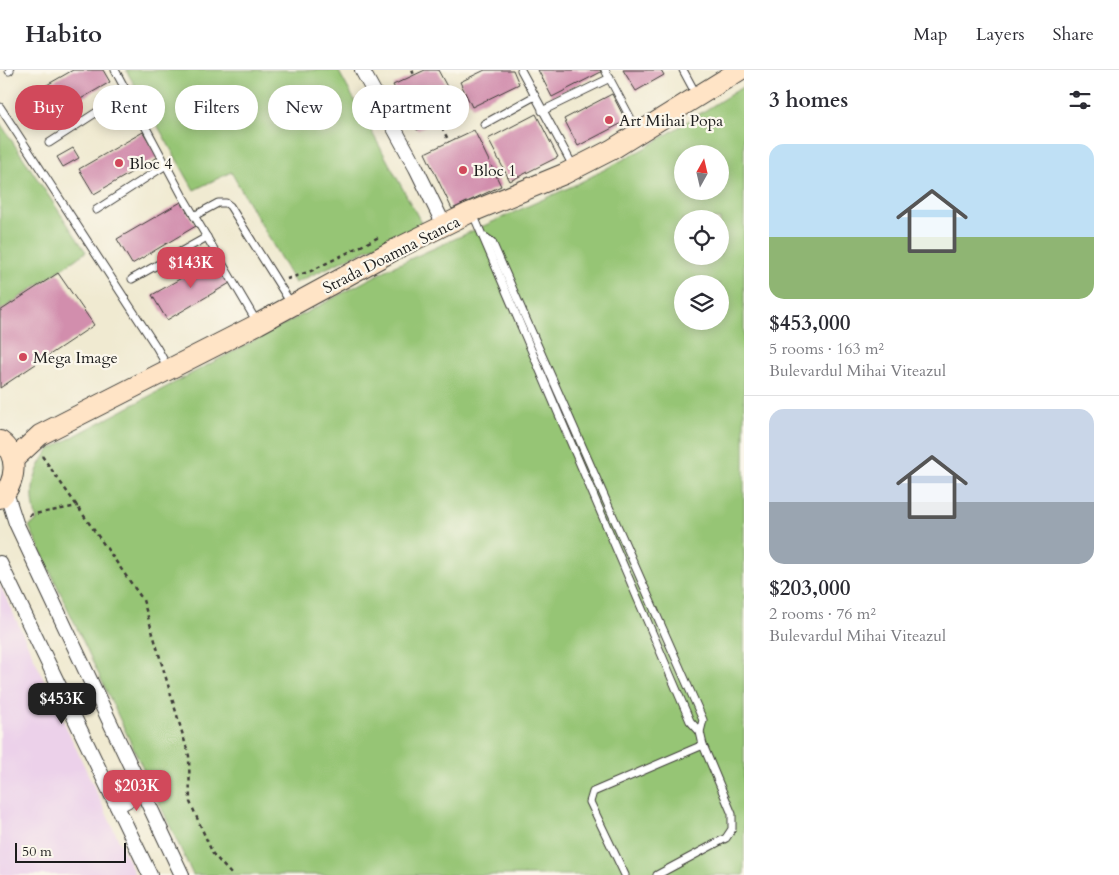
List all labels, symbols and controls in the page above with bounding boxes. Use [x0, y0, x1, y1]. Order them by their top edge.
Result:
text: Habito [25, 18, 102, 51]
text: Map [913, 22, 948, 47]
text: Layers [976, 22, 1025, 47]
text: Share [1053, 22, 1094, 47]
chip: Buy [15, 85, 83, 130]
chip: Rent [93, 85, 165, 130]
chip: Filters [175, 85, 258, 130]
chip: New [268, 85, 342, 130]
chip: Apartment [352, 85, 469, 130]
text: 3 homes [769, 86, 848, 115]
icon: filters [1066, 86, 1094, 114]
place label: Art Mihai Popa [619, 110, 723, 132]
marker: Art Mihai Popa [603, 114, 615, 126]
north arrow [674, 145, 729, 200]
map controls [674, 145, 729, 330]
place label: Bloc 4 [129, 153, 172, 175]
marker: Bloc 4 [113, 157, 125, 169]
place label: Bloc 1 [473, 160, 516, 182]
marker: Bloc 1 [457, 164, 469, 176]
icon: home [887, 176, 977, 266]
button: locate [674, 210, 729, 265]
street label: Strada Doamna Stanca [319, 211, 464, 299]
pin: $143K [156, 246, 226, 289]
text: $143K [168, 252, 214, 274]
button: layers [674, 275, 729, 330]
text: $453,000 [769, 309, 850, 338]
text: 5 rooms · 163 m² [769, 338, 884, 360]
place label: Mega Image [33, 347, 118, 369]
marker: Mega Image [17, 351, 29, 363]
text: Bulevardul Mihai Viteazul [769, 360, 946, 382]
icon: home [887, 442, 977, 532]
text: $203,000 [769, 574, 850, 603]
text: 2 rooms · 76 m² [769, 603, 876, 625]
text: Bulevardul Mihai Viteazul [769, 625, 946, 647]
pin: $453K [27, 682, 97, 725]
text: $453K [39, 688, 85, 710]
pin: $203K [102, 770, 172, 812]
text: $203K [114, 775, 160, 797]
scale bar [15, 840, 126, 863]
text: 50 m [22, 842, 52, 861]

